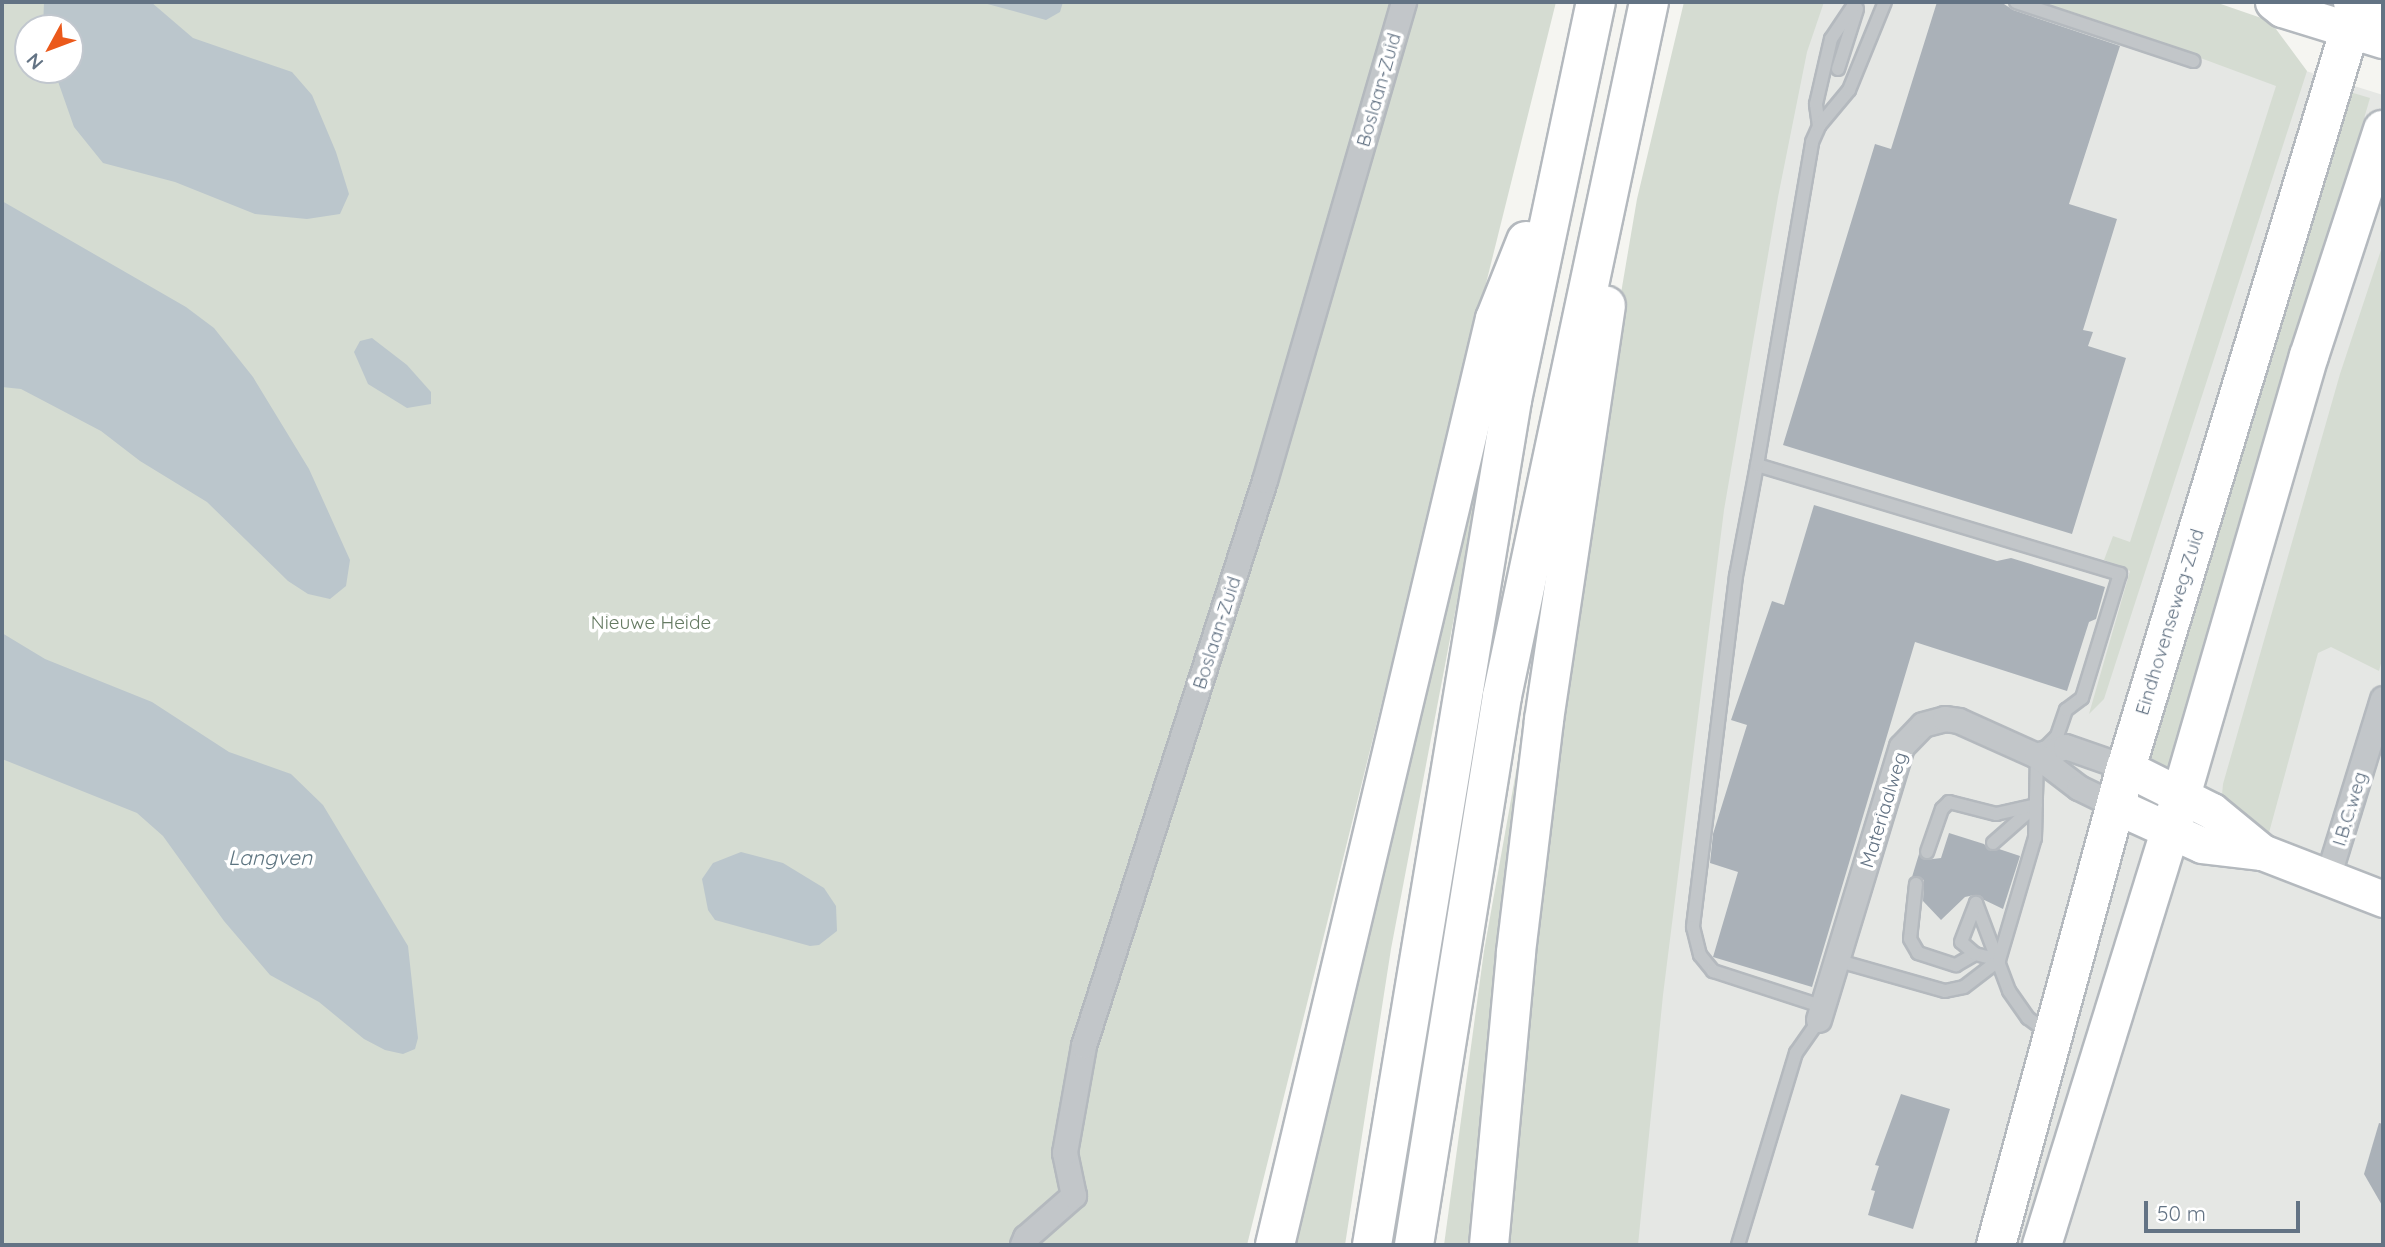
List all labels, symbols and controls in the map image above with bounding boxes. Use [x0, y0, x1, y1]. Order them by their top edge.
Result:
north arrow [14, 14, 84, 84]
street label: Boslaan-Zuid [1352, 31, 1406, 149]
text: N [21, 48, 48, 75]
street label: Eindhovenseweg-Zuid [2131, 526, 2209, 718]
street label: Boslaan-Zuid [1188, 574, 1246, 692]
park label: Nieuwe Heide [591, 612, 711, 634]
street label: Materiaalweg [1856, 749, 1912, 871]
street label: I.B.C.weg [2328, 769, 2372, 849]
water label: Langven [228, 844, 312, 870]
scale bar [2147, 1188, 2303, 1232]
text: 50 m [2157, 1200, 2206, 1226]

